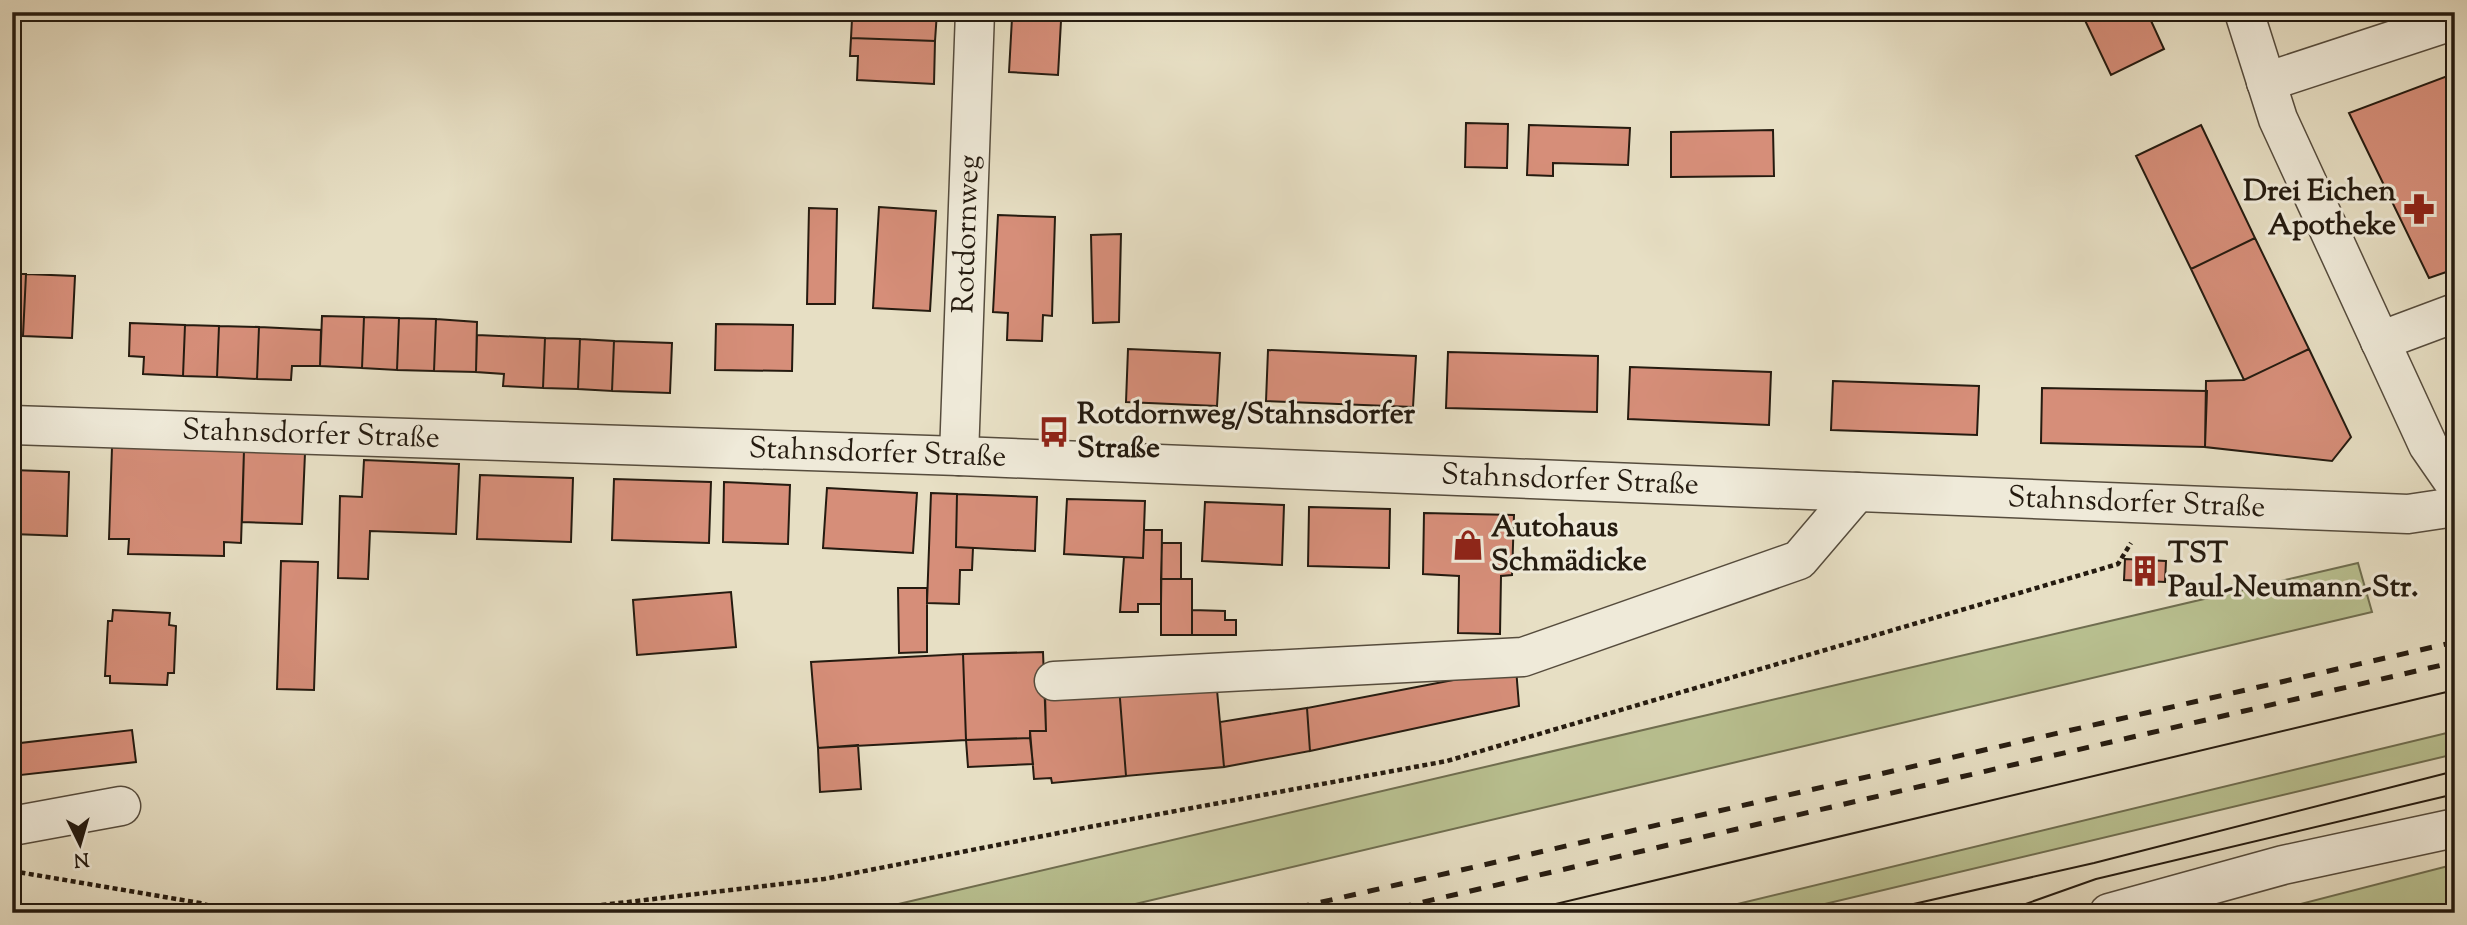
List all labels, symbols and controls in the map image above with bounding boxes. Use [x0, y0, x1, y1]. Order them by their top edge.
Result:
street label: Rotdornweg [943, 154, 991, 314]
place label: Drei Eichen Apotheke [2243, 171, 2396, 248]
pharmacy icon: Drei Eichen Apotheke [2402, 192, 2436, 226]
place label: Rotdornweg/Stahnsdorfer Straße [1077, 394, 1416, 471]
street label: Stahnsdorfer Straße [181, 409, 440, 460]
bus stop icon: Rotdornweg/Stahnsdorfer Straße [1037, 415, 1071, 449]
street label: Stahnsdorfer Straße [748, 428, 1007, 479]
street label: Stahnsdorfer Straße [1440, 454, 1700, 507]
street label: Stahnsdorfer Straße [2007, 476, 2266, 530]
place label: Autohaus Schmädicke [1491, 507, 1647, 584]
shop icon: Autohaus Schmädicke [1451, 528, 1485, 562]
place label: TST Paul-Neumann-Str. [2168, 533, 2418, 610]
building icon: TST Paul-Neumann-Str. [2128, 554, 2162, 588]
north arrow [46, 810, 116, 880]
text: N [73, 844, 90, 873]

